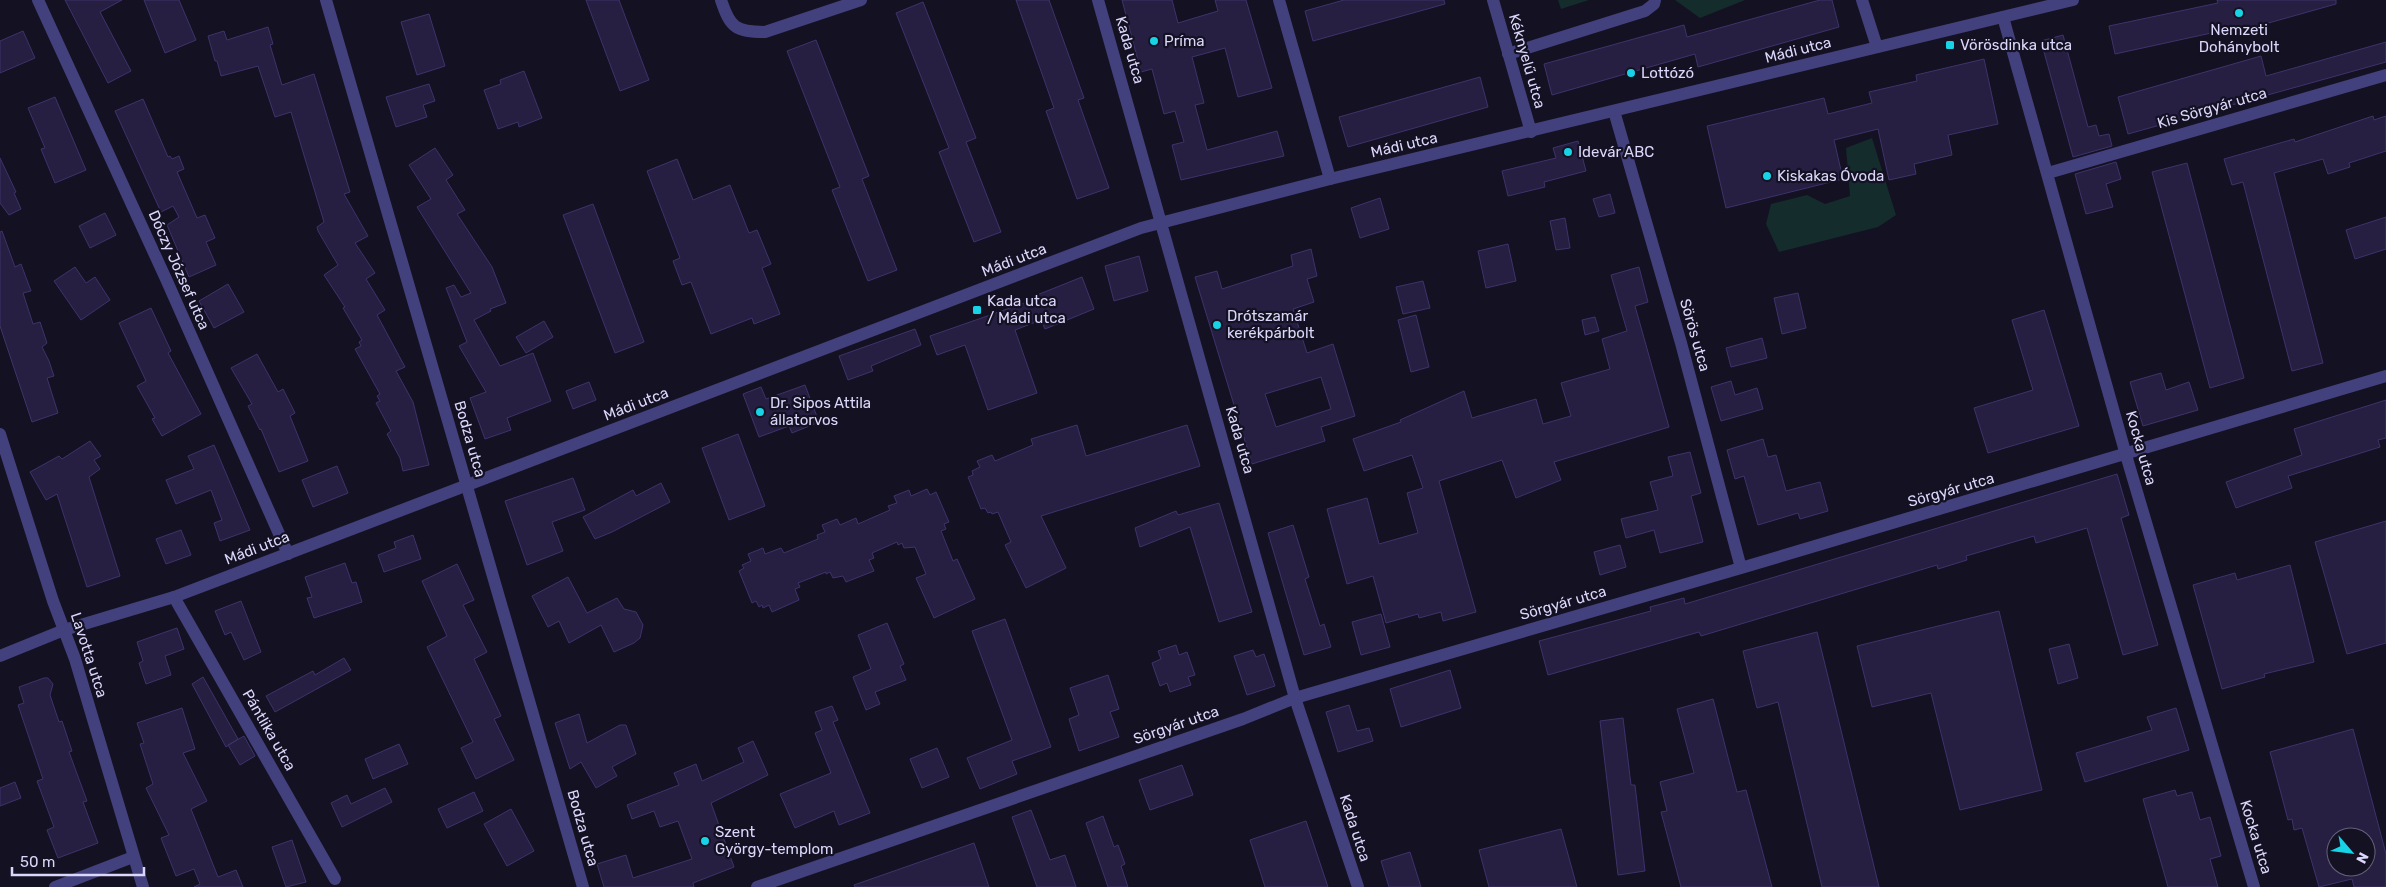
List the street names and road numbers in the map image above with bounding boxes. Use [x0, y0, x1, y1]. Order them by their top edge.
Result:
street label: Kéknyelű utca [1505, 12, 1549, 110]
street label: Kada utca [1112, 14, 1148, 86]
street label: Mádi utca [1763, 33, 1833, 67]
street label: Kis Sörgyár utca [2155, 84, 2269, 132]
street label: Mádi utca [1369, 129, 1439, 161]
street label: Dóczy József utca [145, 208, 213, 332]
street label: Mádi utca [979, 239, 1049, 281]
street label: Sörös utca [1676, 297, 1714, 373]
street label: Mádi utca [601, 383, 671, 425]
street label: Bodza utca [451, 399, 489, 479]
street label: Kada utca [1222, 404, 1258, 476]
street label: Kocka utca [2122, 409, 2160, 487]
street label: Sörgyár utca [1906, 469, 1996, 511]
street label: Mádi utca [222, 527, 292, 569]
street label: Sörgyár utca [1518, 582, 1608, 624]
street label: Lavotta utca [67, 610, 111, 700]
street label: Pántlika utca [238, 686, 300, 774]
street label: Sörgyár utca [1131, 702, 1221, 748]
street label: Bodza utca [564, 788, 602, 868]
street label: Kada utca [1336, 792, 1374, 864]
street label: Kocka utca [2236, 798, 2276, 876]

